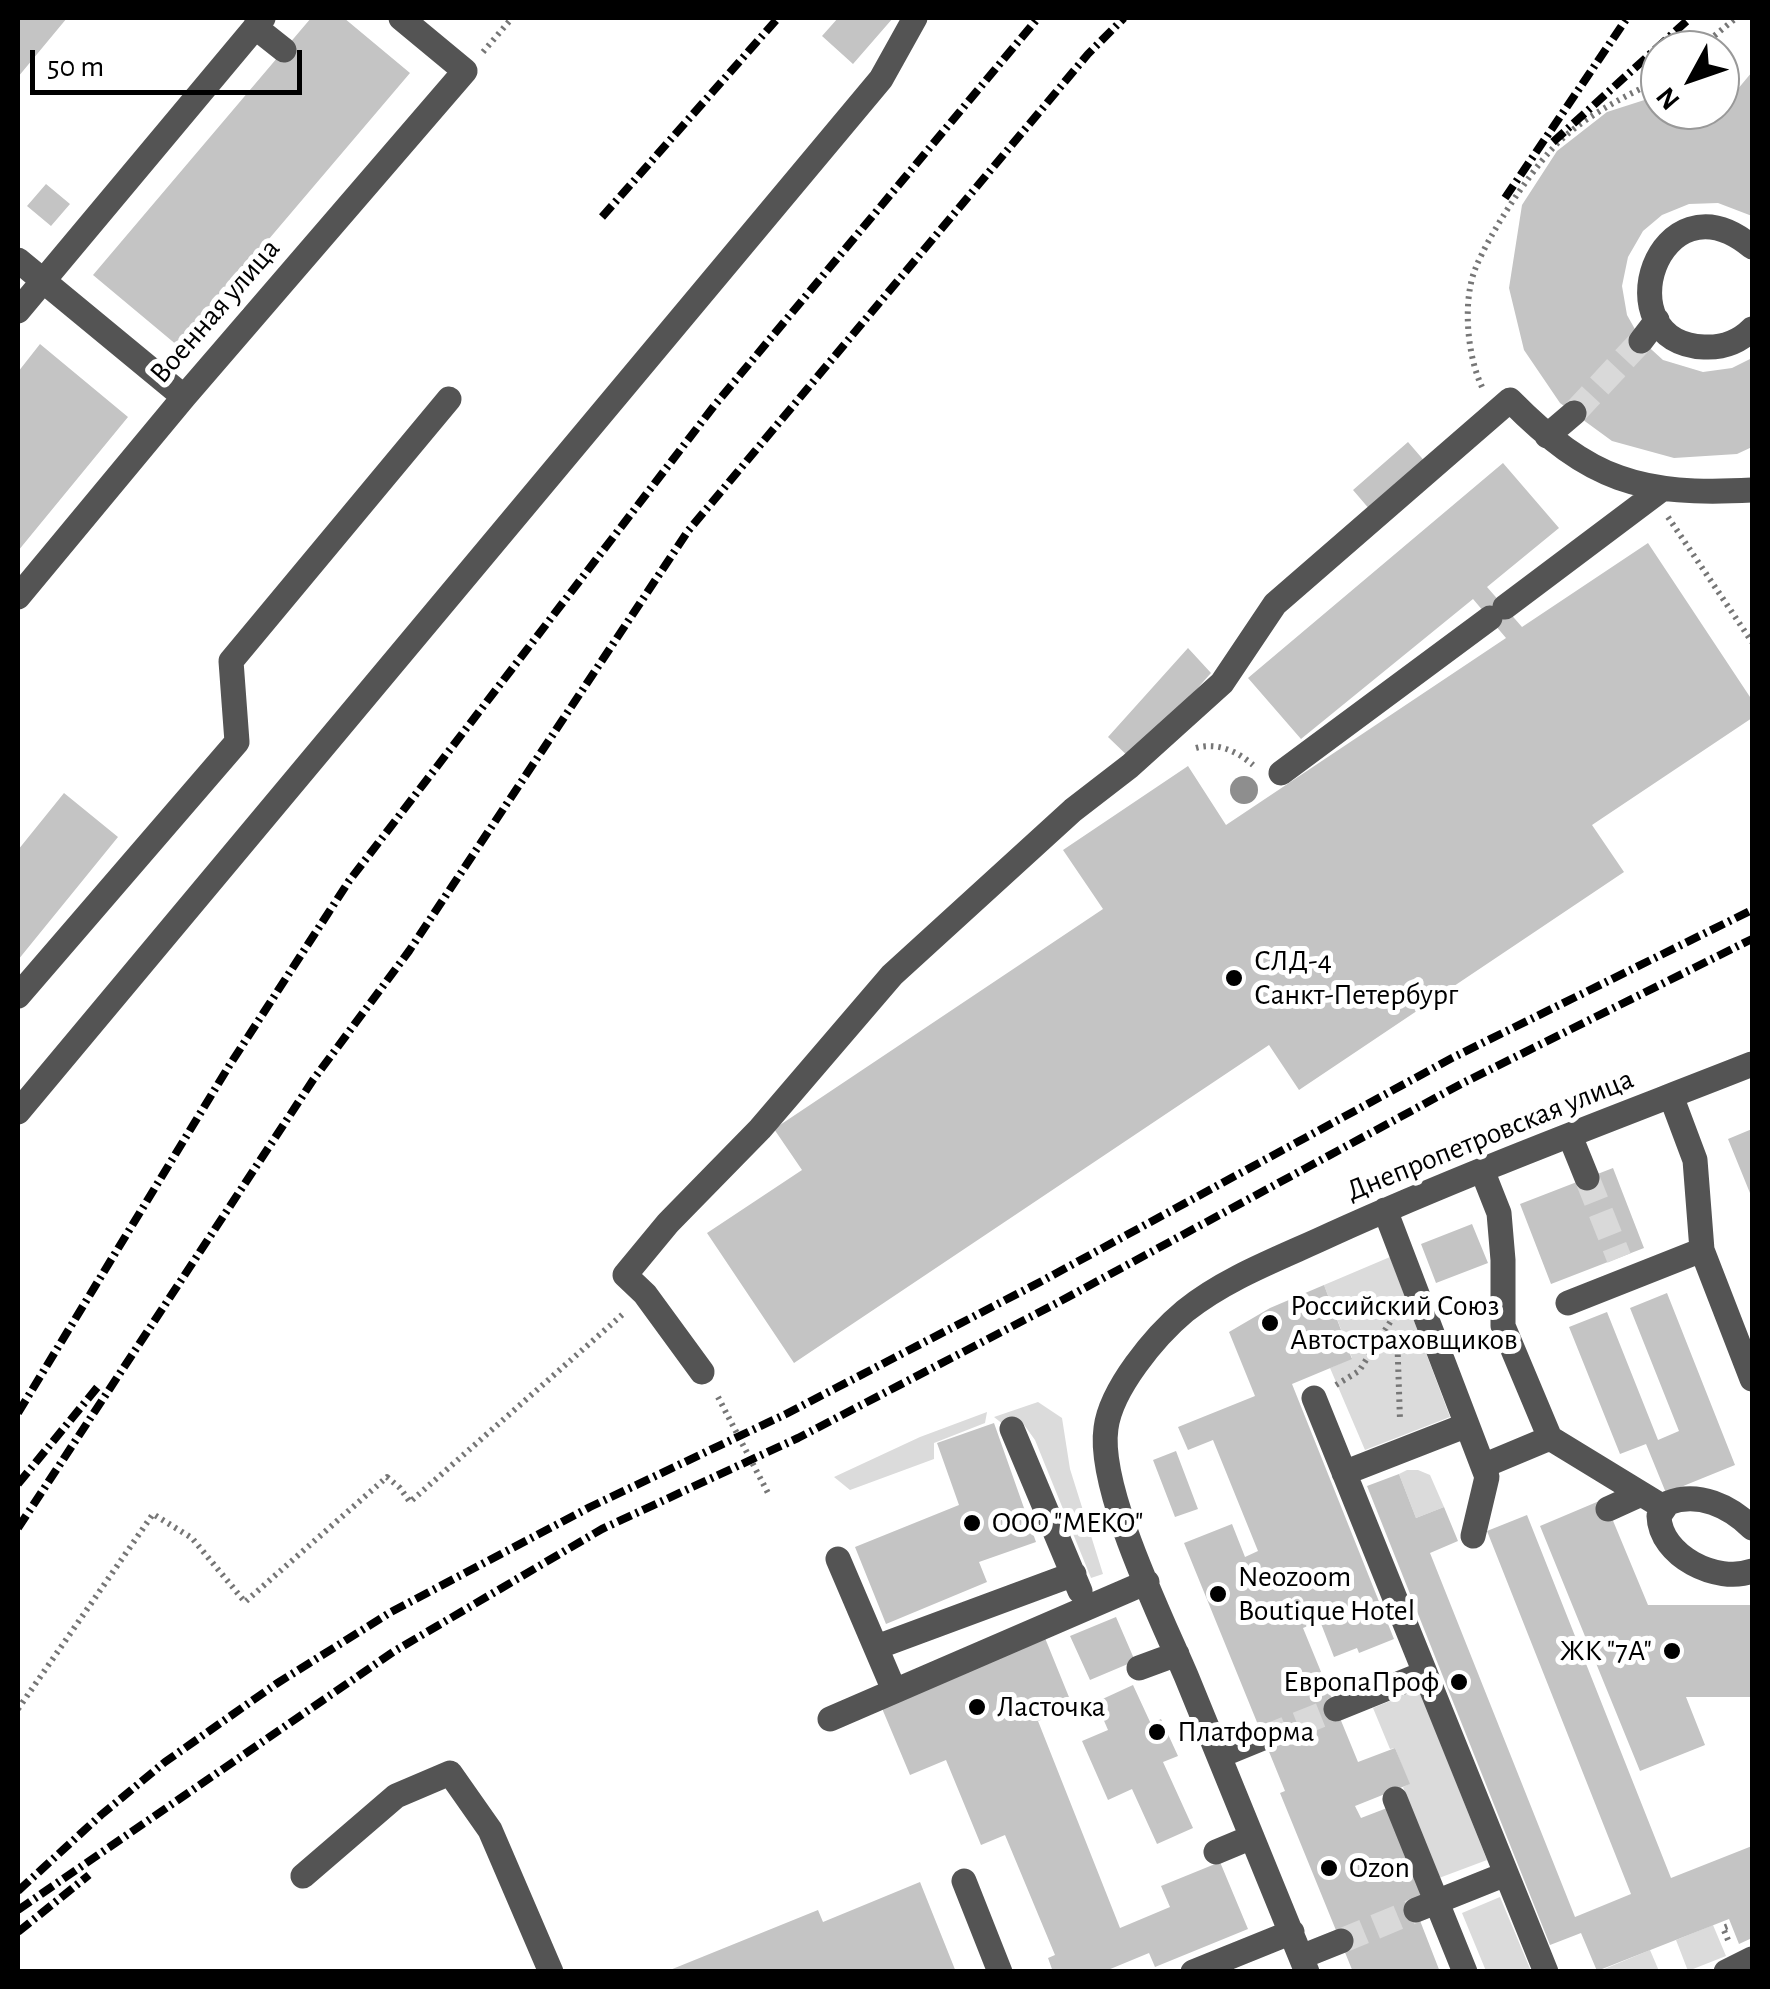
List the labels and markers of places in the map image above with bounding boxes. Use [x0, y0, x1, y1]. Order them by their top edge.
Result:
place label: СЛД-4 Санкт-Петербург [1254, 943, 1458, 1014]
marker: СЛД-4 Санкт-Петербург [1223, 967, 1245, 989]
place label: Российский Союз Автостраховщиков [1290, 1288, 1518, 1358]
marker: Российский Союз Автостраховщиков [1259, 1312, 1281, 1334]
place label: OOO "MEKO" [992, 1505, 1143, 1541]
marker: OOO "MEKO" [961, 1512, 983, 1534]
place label: Neozoom Boutique Hotel [1238, 1559, 1415, 1630]
marker: Neozoom Boutique Hotel [1207, 1583, 1229, 1605]
place label: ЖК "7А" [1560, 1633, 1652, 1669]
marker: ЖК "7А" [1661, 1640, 1683, 1662]
place label: ЕвропаПроф [1283, 1664, 1439, 1700]
marker: ЕвропаПроф [1448, 1671, 1470, 1693]
place label: Ласточка [997, 1689, 1106, 1725]
marker: Ласточка [966, 1696, 988, 1718]
place label: Платформа [1177, 1714, 1314, 1750]
marker: Платформа [1146, 1721, 1168, 1743]
place label: Ozon [1349, 1850, 1410, 1886]
marker: Ozon [1318, 1857, 1340, 1879]

